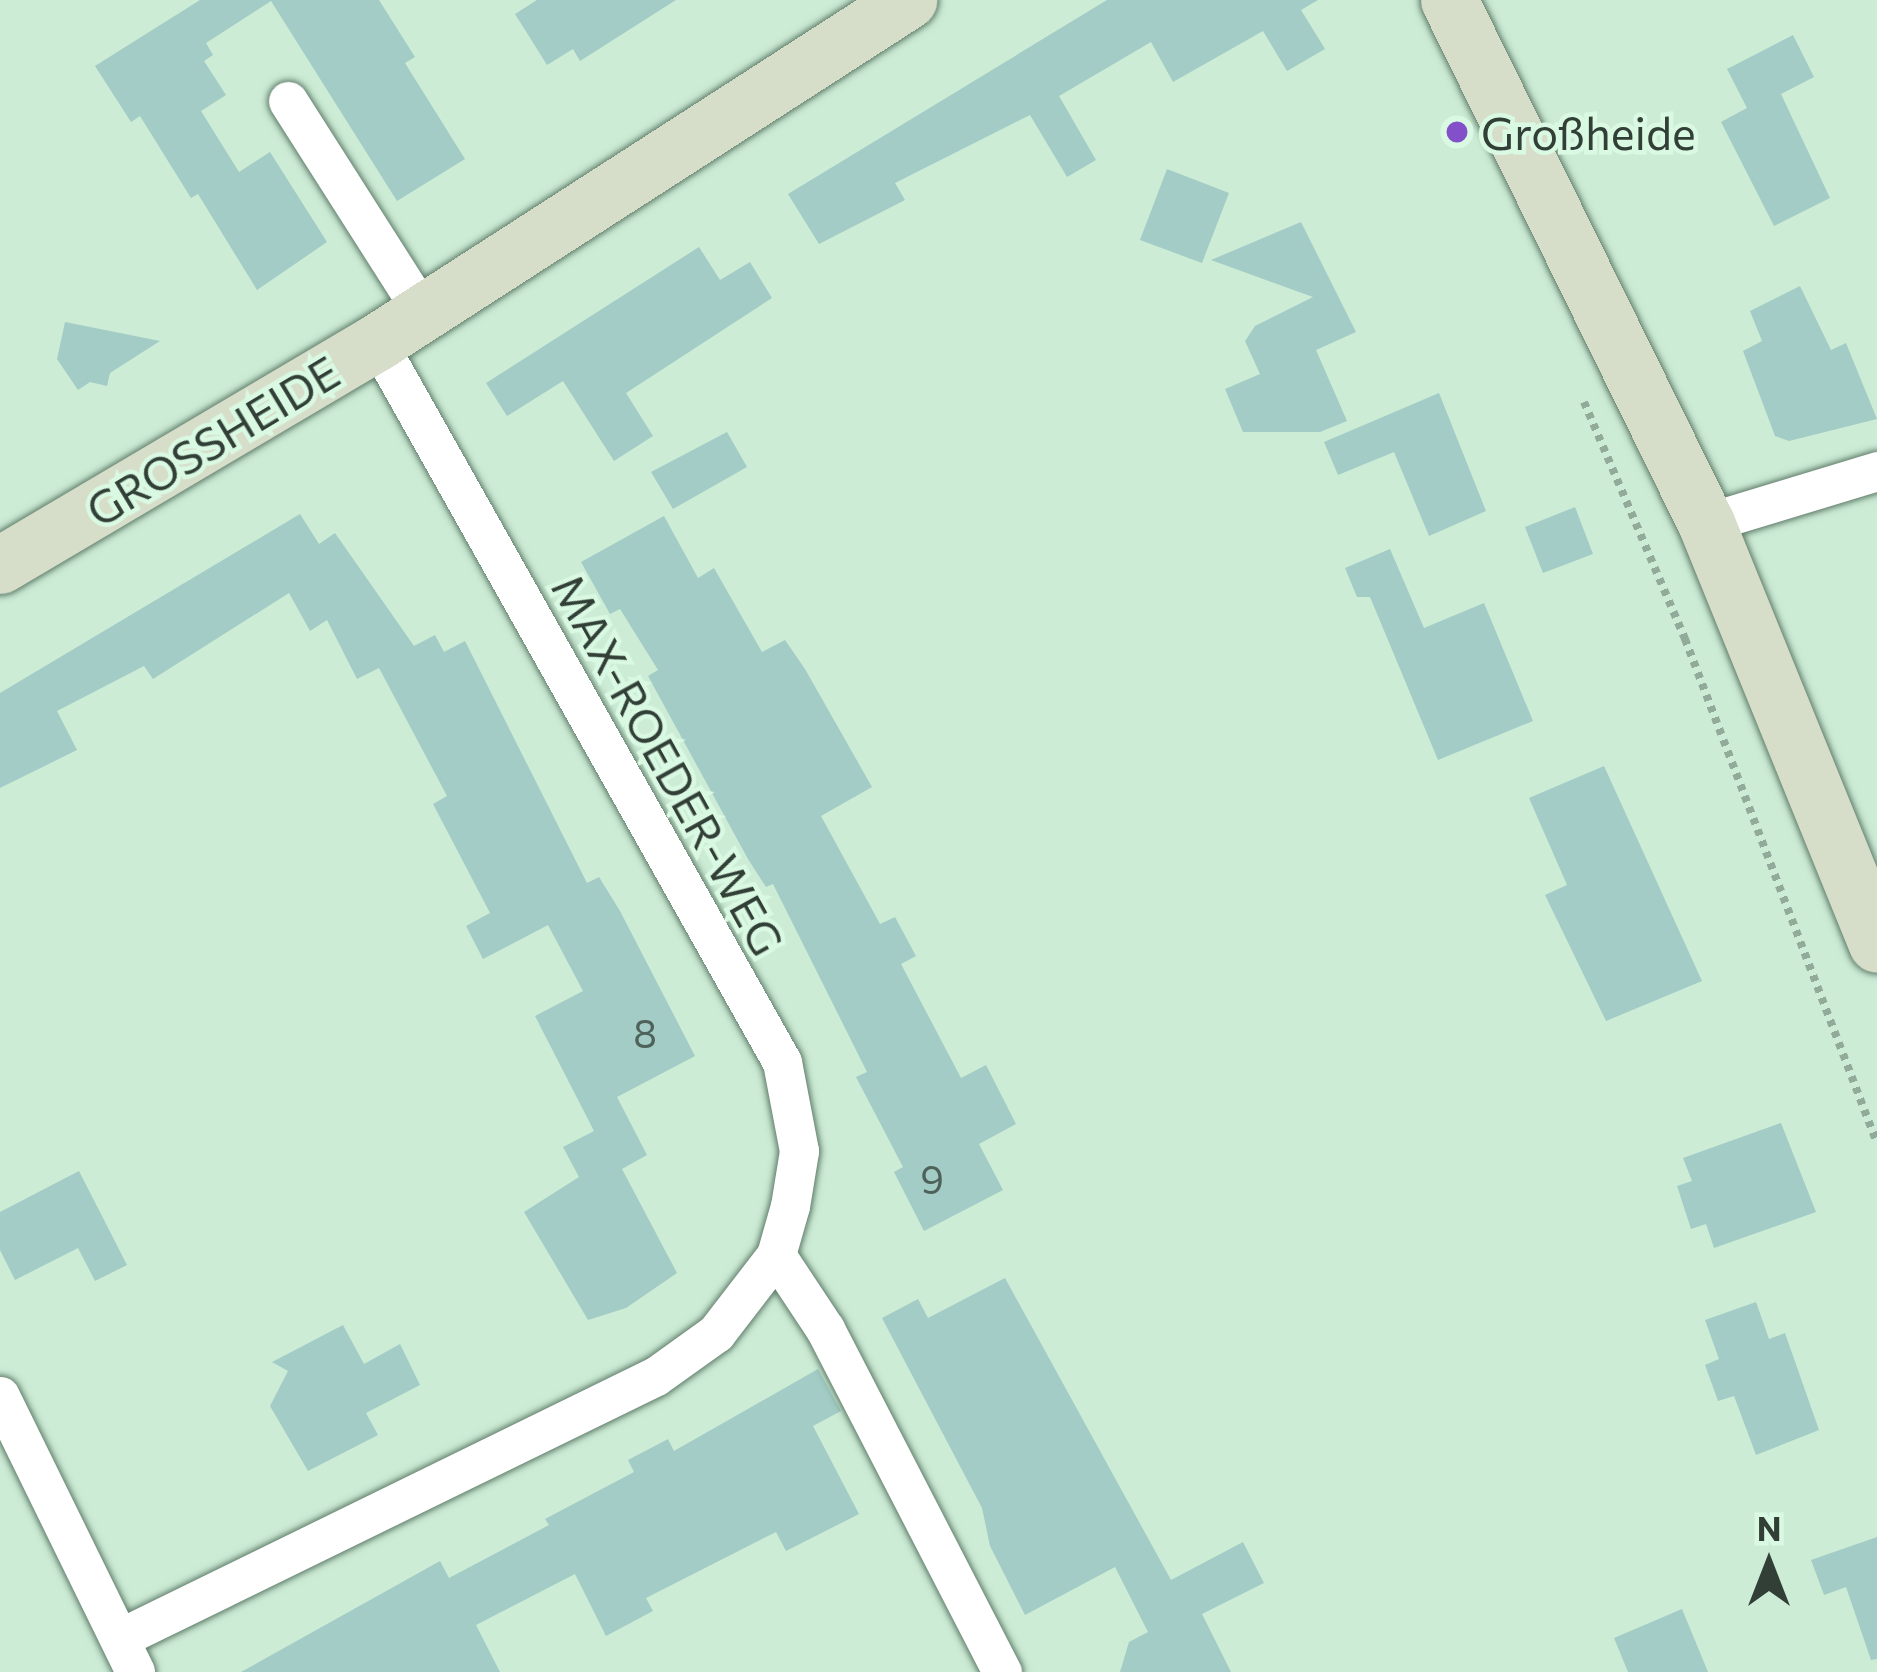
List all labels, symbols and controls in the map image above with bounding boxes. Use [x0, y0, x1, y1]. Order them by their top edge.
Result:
place label: Großheide [1481, 105, 1696, 159]
marker: Großheide [1444, 119, 1470, 145]
street label: GROSSHEIDE [76, 344, 348, 536]
street label: MAX-ROEDER-WEG [542, 564, 796, 964]
house number: 8 [633, 1009, 657, 1055]
house number: 9 [920, 1155, 944, 1201]
north arrow [1709, 1504, 1829, 1624]
text: N [1757, 1507, 1781, 1548]

